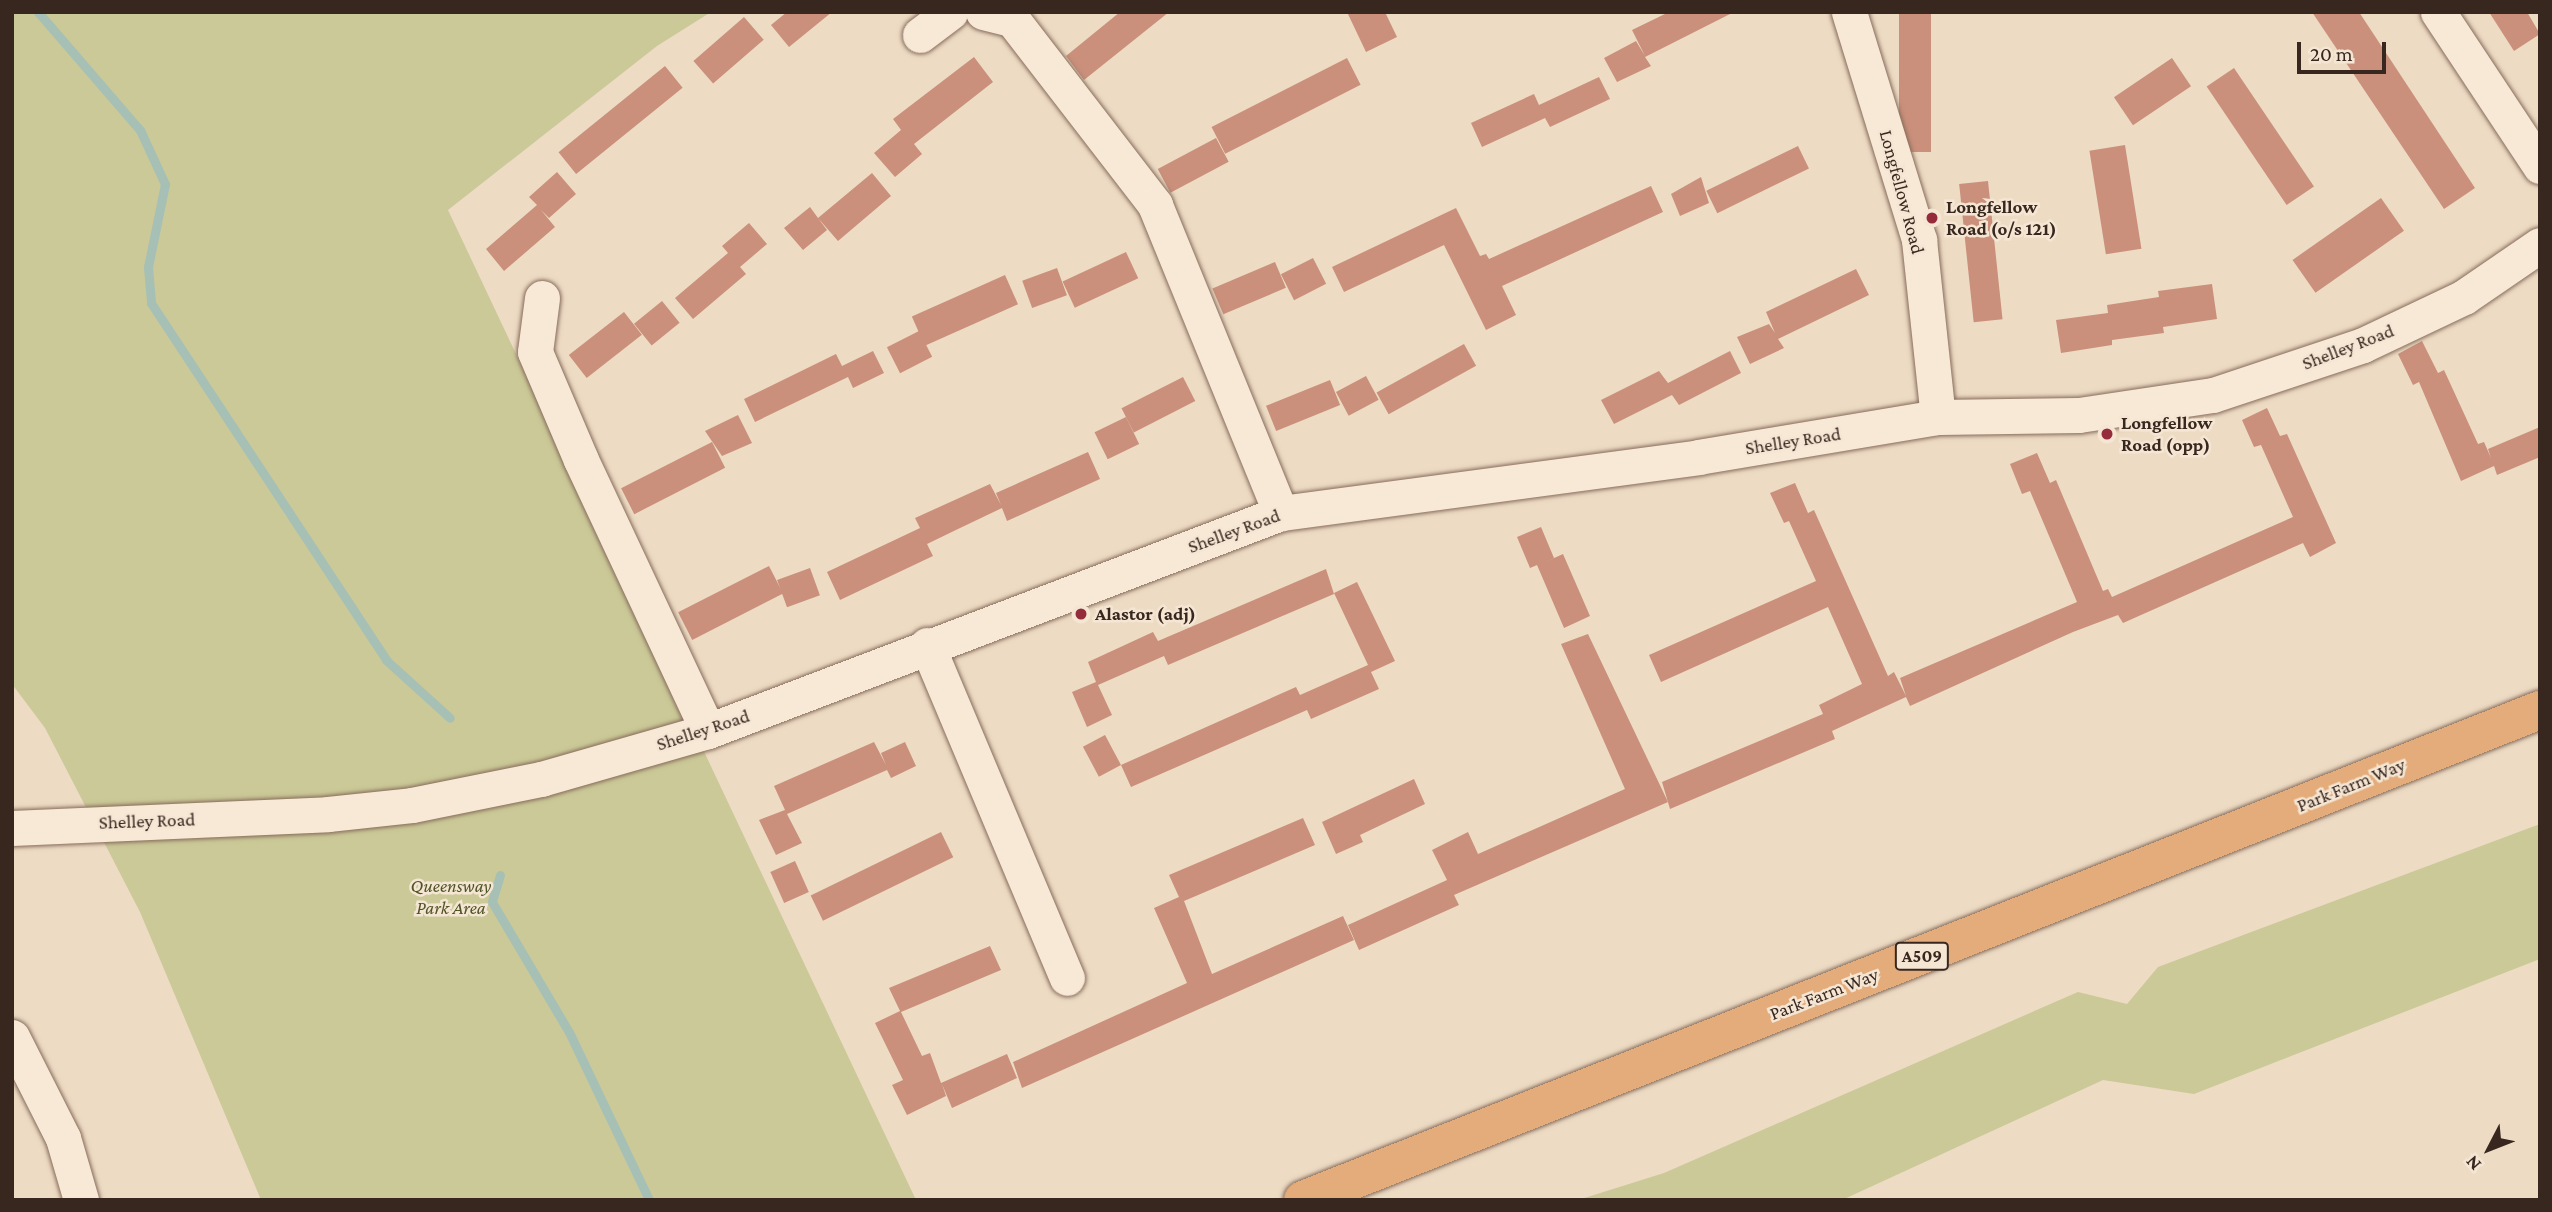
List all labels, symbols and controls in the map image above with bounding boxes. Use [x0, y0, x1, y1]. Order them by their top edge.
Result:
scale bar [2300, 28, 2389, 72]
text: 20 m [2310, 42, 2353, 66]
street label: Longfellow Road [1874, 127, 1930, 257]
place label: Longfellow Road (o/s 121) [1946, 196, 2057, 240]
marker: Longfellow Road (o/s 121) [1924, 210, 1940, 226]
street label: Shelley Road [2299, 319, 2397, 375]
place label: Longfellow Road (opp) [2121, 412, 2212, 456]
street label: Shelley Road [1744, 422, 1842, 460]
marker: Longfellow Road (opp) [2099, 426, 2115, 442]
street label: Shelley Road [1185, 504, 1283, 558]
place label: Alastor (adj) [1095, 603, 1196, 625]
marker: Alastor (adj) [1073, 606, 1089, 622]
street label: Shelley Road [654, 704, 752, 756]
street label: Park Farm Way [2294, 753, 2408, 817]
street label: Shelley Road [98, 808, 196, 834]
park label: Queensway Park Area [410, 875, 492, 919]
road number: A509 [1894, 942, 1950, 971]
street label: Park Farm Way [1766, 963, 1882, 1025]
north arrow [2454, 1114, 2524, 1184]
text: N [2461, 1152, 2485, 1175]

